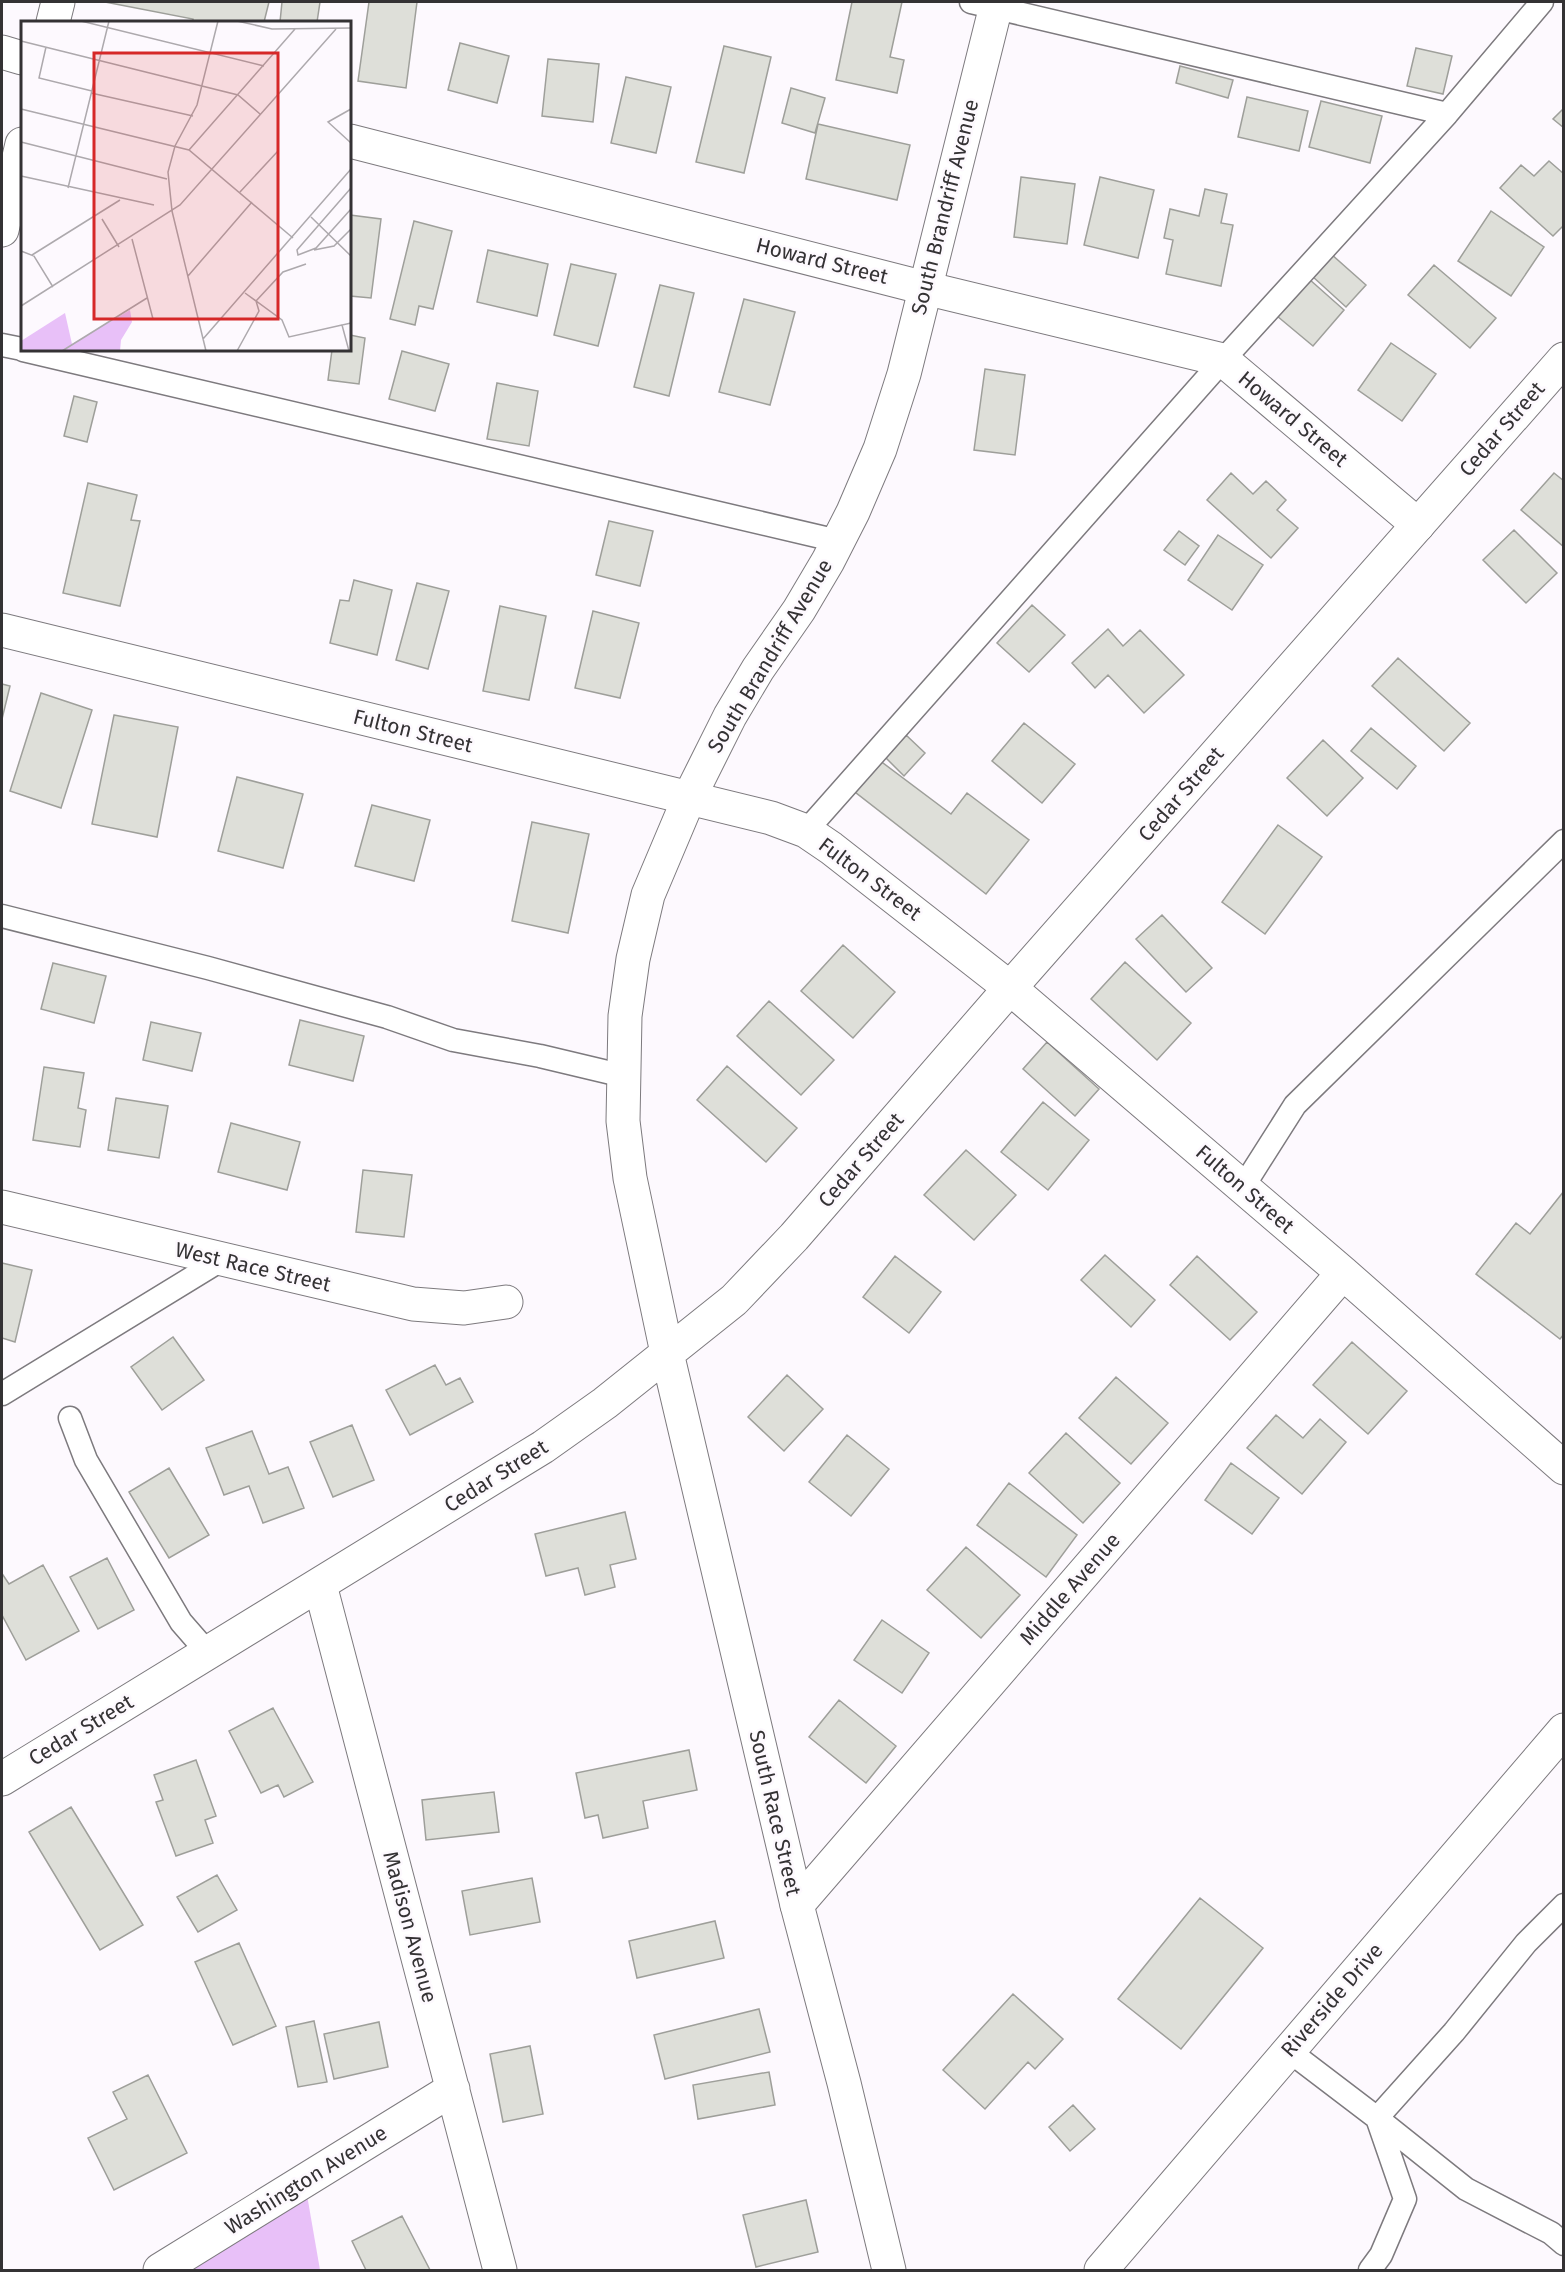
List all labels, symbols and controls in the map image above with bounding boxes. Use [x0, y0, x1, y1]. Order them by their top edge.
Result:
inset map [21, 21, 351, 351]
street label: South Brandriff Avenue [906, 97, 984, 317]
street label: Howard Street [753, 232, 891, 290]
street label: Howard Street [1233, 366, 1354, 473]
street label: Cedar Street [1454, 376, 1551, 482]
street label: South Brandriff Avenue [702, 555, 838, 757]
street label: Fulton Street [351, 704, 476, 759]
street label: Cedar Street [1133, 741, 1230, 847]
street label: Fulton Street [813, 832, 927, 926]
street label: Cedar Street [813, 1107, 910, 1213]
street label: Fulton Street [1190, 1139, 1300, 1239]
street label: West Race Street [173, 1236, 334, 1298]
street label: Cedar Street [439, 1434, 553, 1518]
street label: Middle Avenue [1014, 1528, 1126, 1650]
street label: Cedar Street [24, 1688, 138, 1771]
street label: South Race Street [743, 1728, 807, 1899]
street label: Madison Avenue [377, 1848, 443, 2006]
street label: Riverside Drive [1275, 1938, 1389, 2062]
street label: Washington Avenue [220, 2120, 392, 2240]

